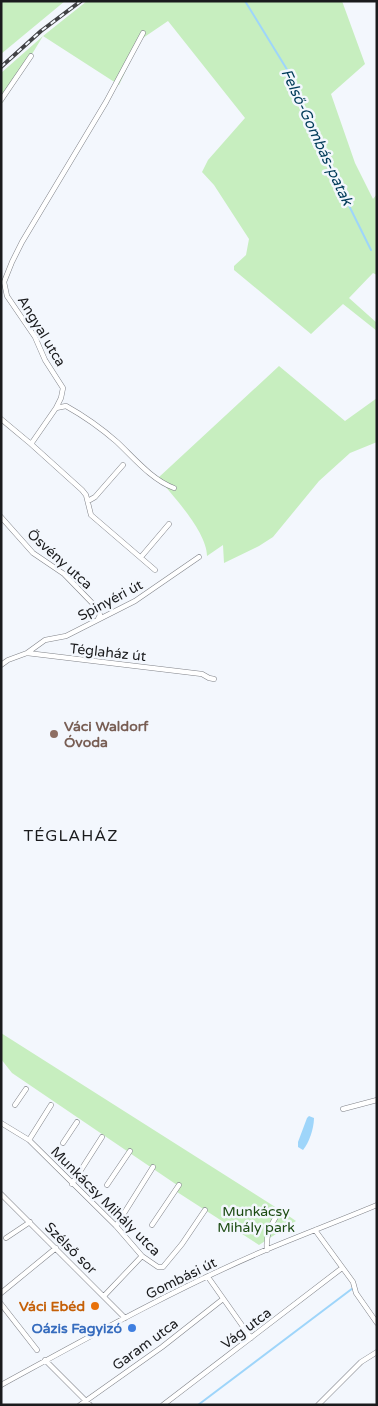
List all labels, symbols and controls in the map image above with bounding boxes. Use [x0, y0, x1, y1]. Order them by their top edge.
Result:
water label: Felső-Gombás-patak [277, 66, 357, 210]
street label: Angyal utca [14, 293, 69, 370]
street label: Ösvény utca [24, 526, 96, 593]
street label: Spinyéri út [75, 576, 146, 625]
street label: Téglaház út [69, 640, 148, 665]
place label: Váci Waldorf Óvoda [64, 718, 149, 751]
marker: Váci Waldorf Óvoda [48, 728, 60, 740]
district label: TÉGLAHÁZ [23, 826, 119, 846]
street label: Munkácsy Mihály utca [47, 1143, 164, 1260]
park label: Munkácsy Mihály park [217, 1203, 295, 1236]
street label: Szélső sor [41, 1219, 101, 1278]
street label: Gombási út [143, 1254, 220, 1303]
place label: Váci Ebéd [19, 1298, 85, 1315]
marker: Váci Ebéd [89, 1300, 101, 1312]
street label: Vág utca [218, 1304, 275, 1353]
street label: Garam utca [109, 1315, 182, 1374]
place label: Oázis Fagyizó [31, 1320, 122, 1337]
marker: Oázis Fagyizó [126, 1322, 138, 1334]

